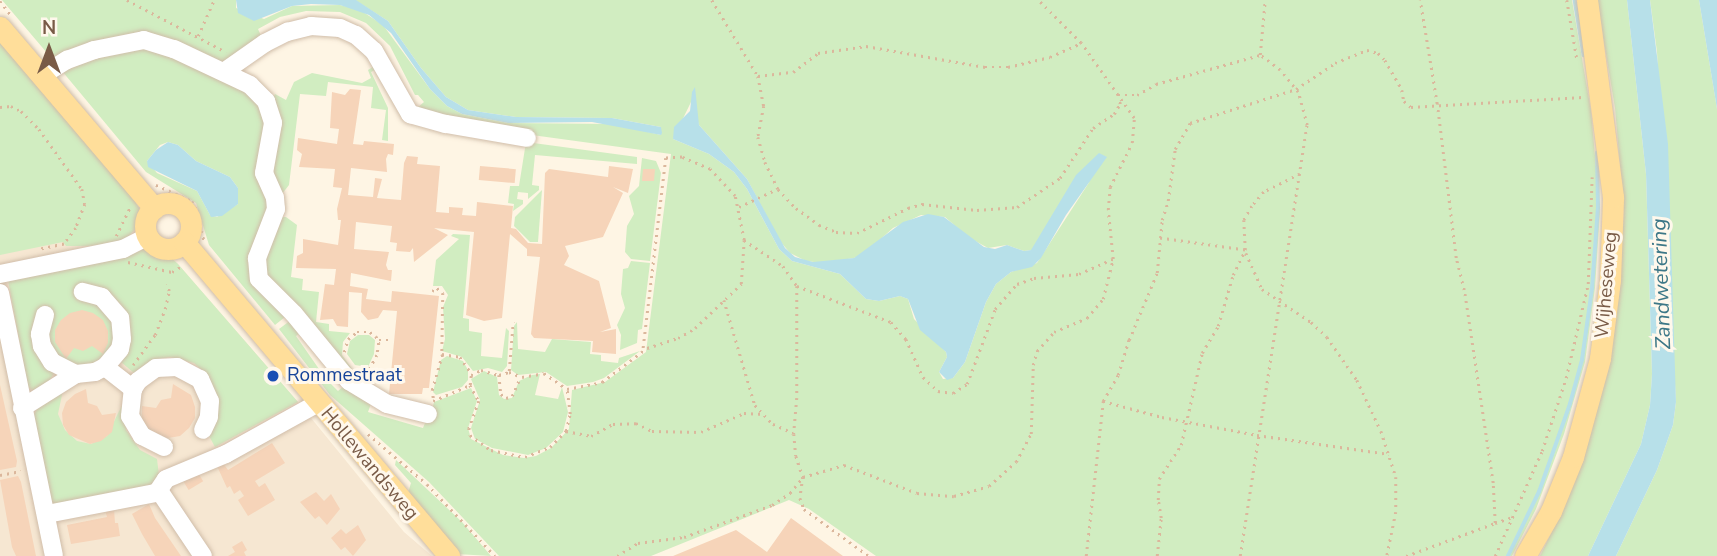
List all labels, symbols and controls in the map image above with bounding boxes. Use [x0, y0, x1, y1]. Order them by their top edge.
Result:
north arrow [14, 14, 84, 84]
text: N [42, 15, 56, 41]
water label: Zandwetering [1646, 218, 1676, 350]
street label: Wijheseweg [1591, 231, 1623, 339]
place label: Rommestraat [287, 365, 402, 387]
marker: Rommestraat [265, 368, 281, 384]
street label: Hollewandsweg [315, 403, 423, 525]

